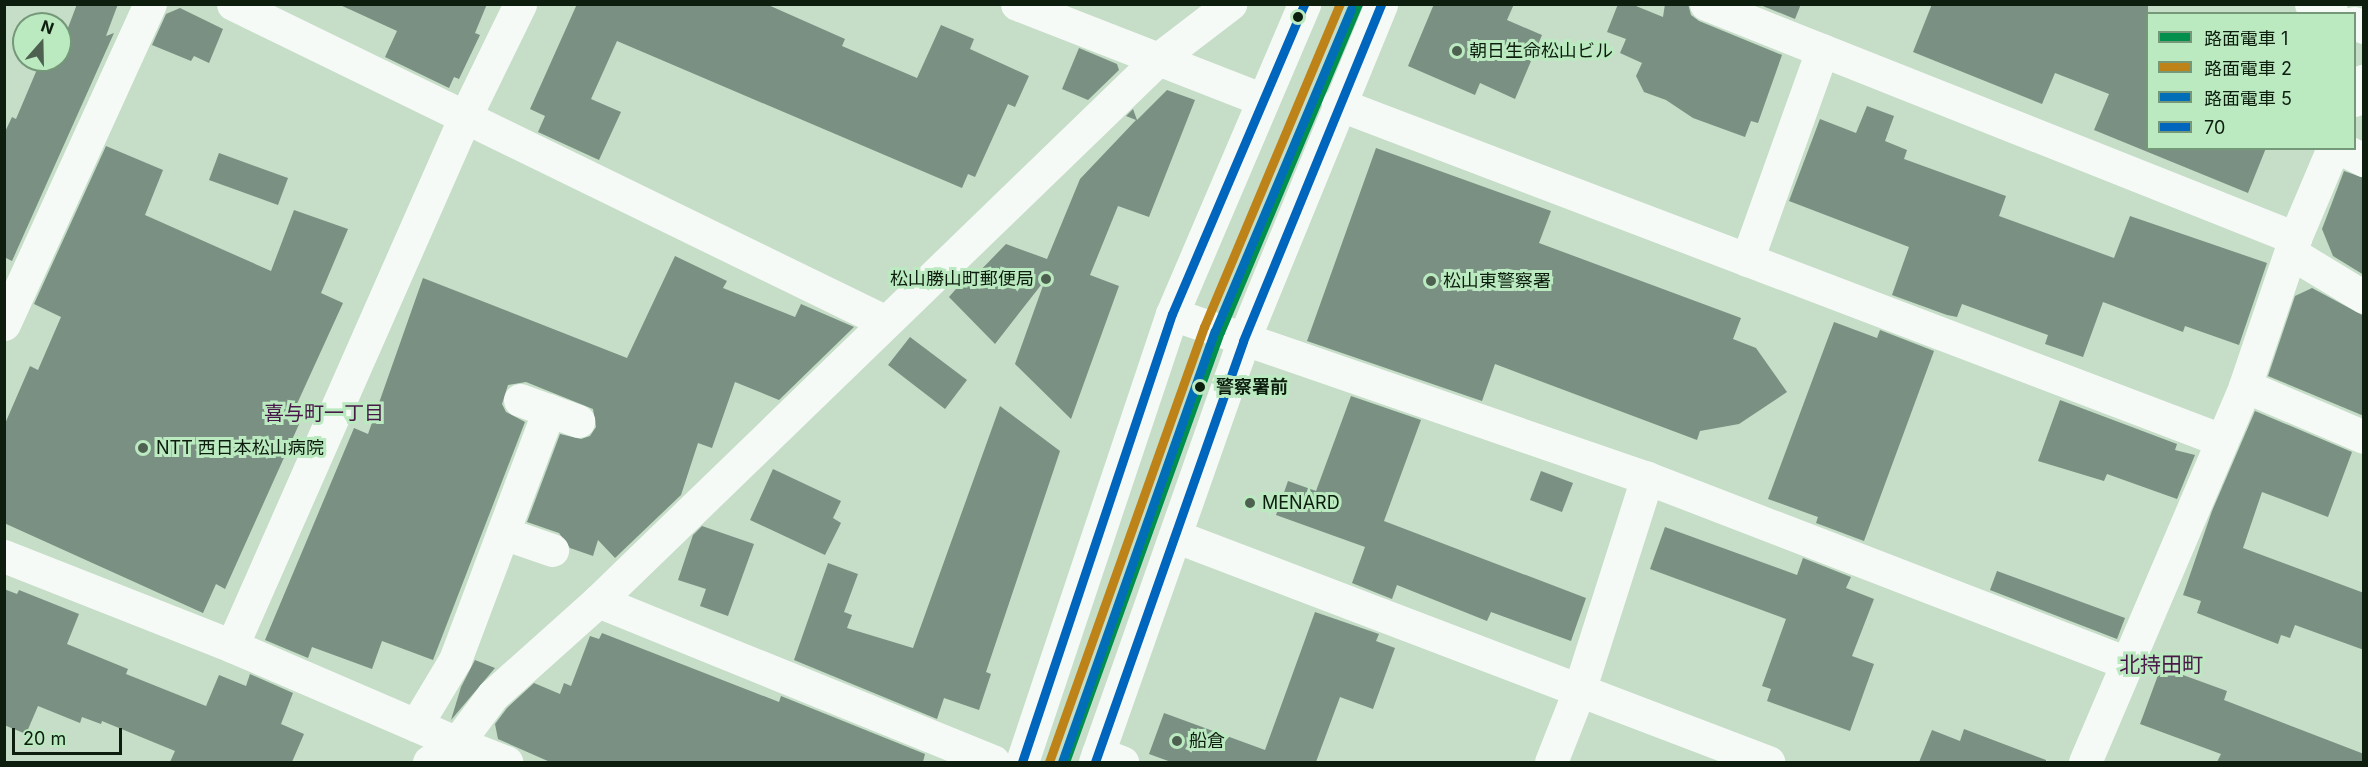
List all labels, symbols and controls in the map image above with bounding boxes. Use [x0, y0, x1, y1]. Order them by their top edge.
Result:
unlabelled marker [1292, 11, 1304, 23]
north arrow [12, 12, 72, 72]
legend [2146, 12, 2356, 150]
text: N [38, 15, 57, 38]
text: 路面電車 1 [2204, 28, 2288, 49]
place label: 朝日生命松山ビル [1469, 40, 1613, 62]
marker: 朝日生命松山ビル [1450, 44, 1464, 58]
text: 路面電車 2 [2204, 58, 2292, 79]
text: 路面電車 5 [2204, 88, 2292, 109]
text: 70 [2204, 117, 2225, 138]
place label: 松山勝山町郵便局 [890, 268, 1034, 290]
place label: 松山東警察署 [1443, 270, 1551, 292]
marker: 松山勝山町郵便局 [1039, 272, 1053, 286]
marker: 松山東警察署 [1424, 274, 1438, 288]
marker: 警察署前 [1189, 376, 1211, 398]
place label: 警察署前 [1216, 376, 1288, 398]
district label: 喜与町一丁目 [264, 401, 384, 425]
place label: NTT 西日本松山病院 [156, 437, 324, 459]
marker: NTT 西日本松山病院 [134, 439, 152, 457]
place label: MENARD [1262, 492, 1340, 514]
marker: MENARD [1243, 496, 1257, 510]
district label: 北持田町 [2119, 652, 2203, 678]
scale bar [15, 716, 124, 754]
text: 20 m [23, 728, 66, 749]
place label: 船倉 [1189, 730, 1225, 752]
marker: 船倉 [1170, 734, 1184, 748]

